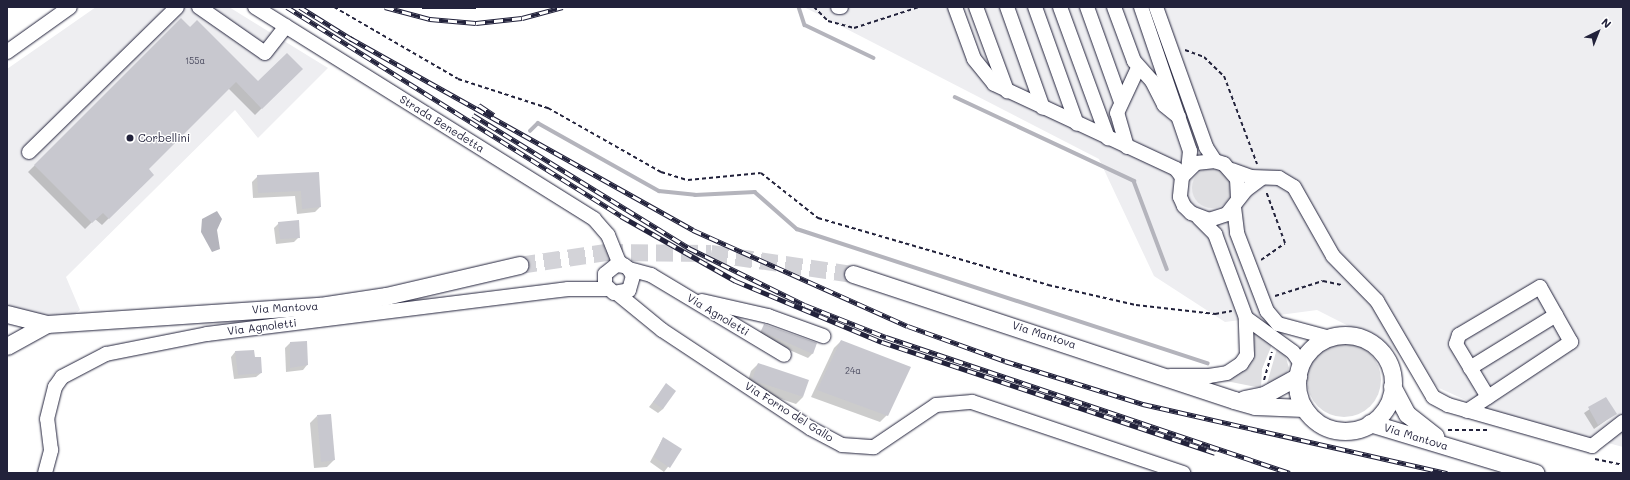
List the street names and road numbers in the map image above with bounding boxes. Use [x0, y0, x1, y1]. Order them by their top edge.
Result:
street label: Strada Benedetta [397, 93, 487, 155]
street label: Via Agnoletti [685, 291, 751, 339]
street label: Via Mantova [251, 300, 319, 316]
street label: Via Agnoletti [226, 316, 298, 338]
street label: Via Mantova [1010, 318, 1078, 352]
street label: Via Forno del Gallo [742, 379, 836, 445]
street label: Via Mantova [1382, 421, 1450, 453]

